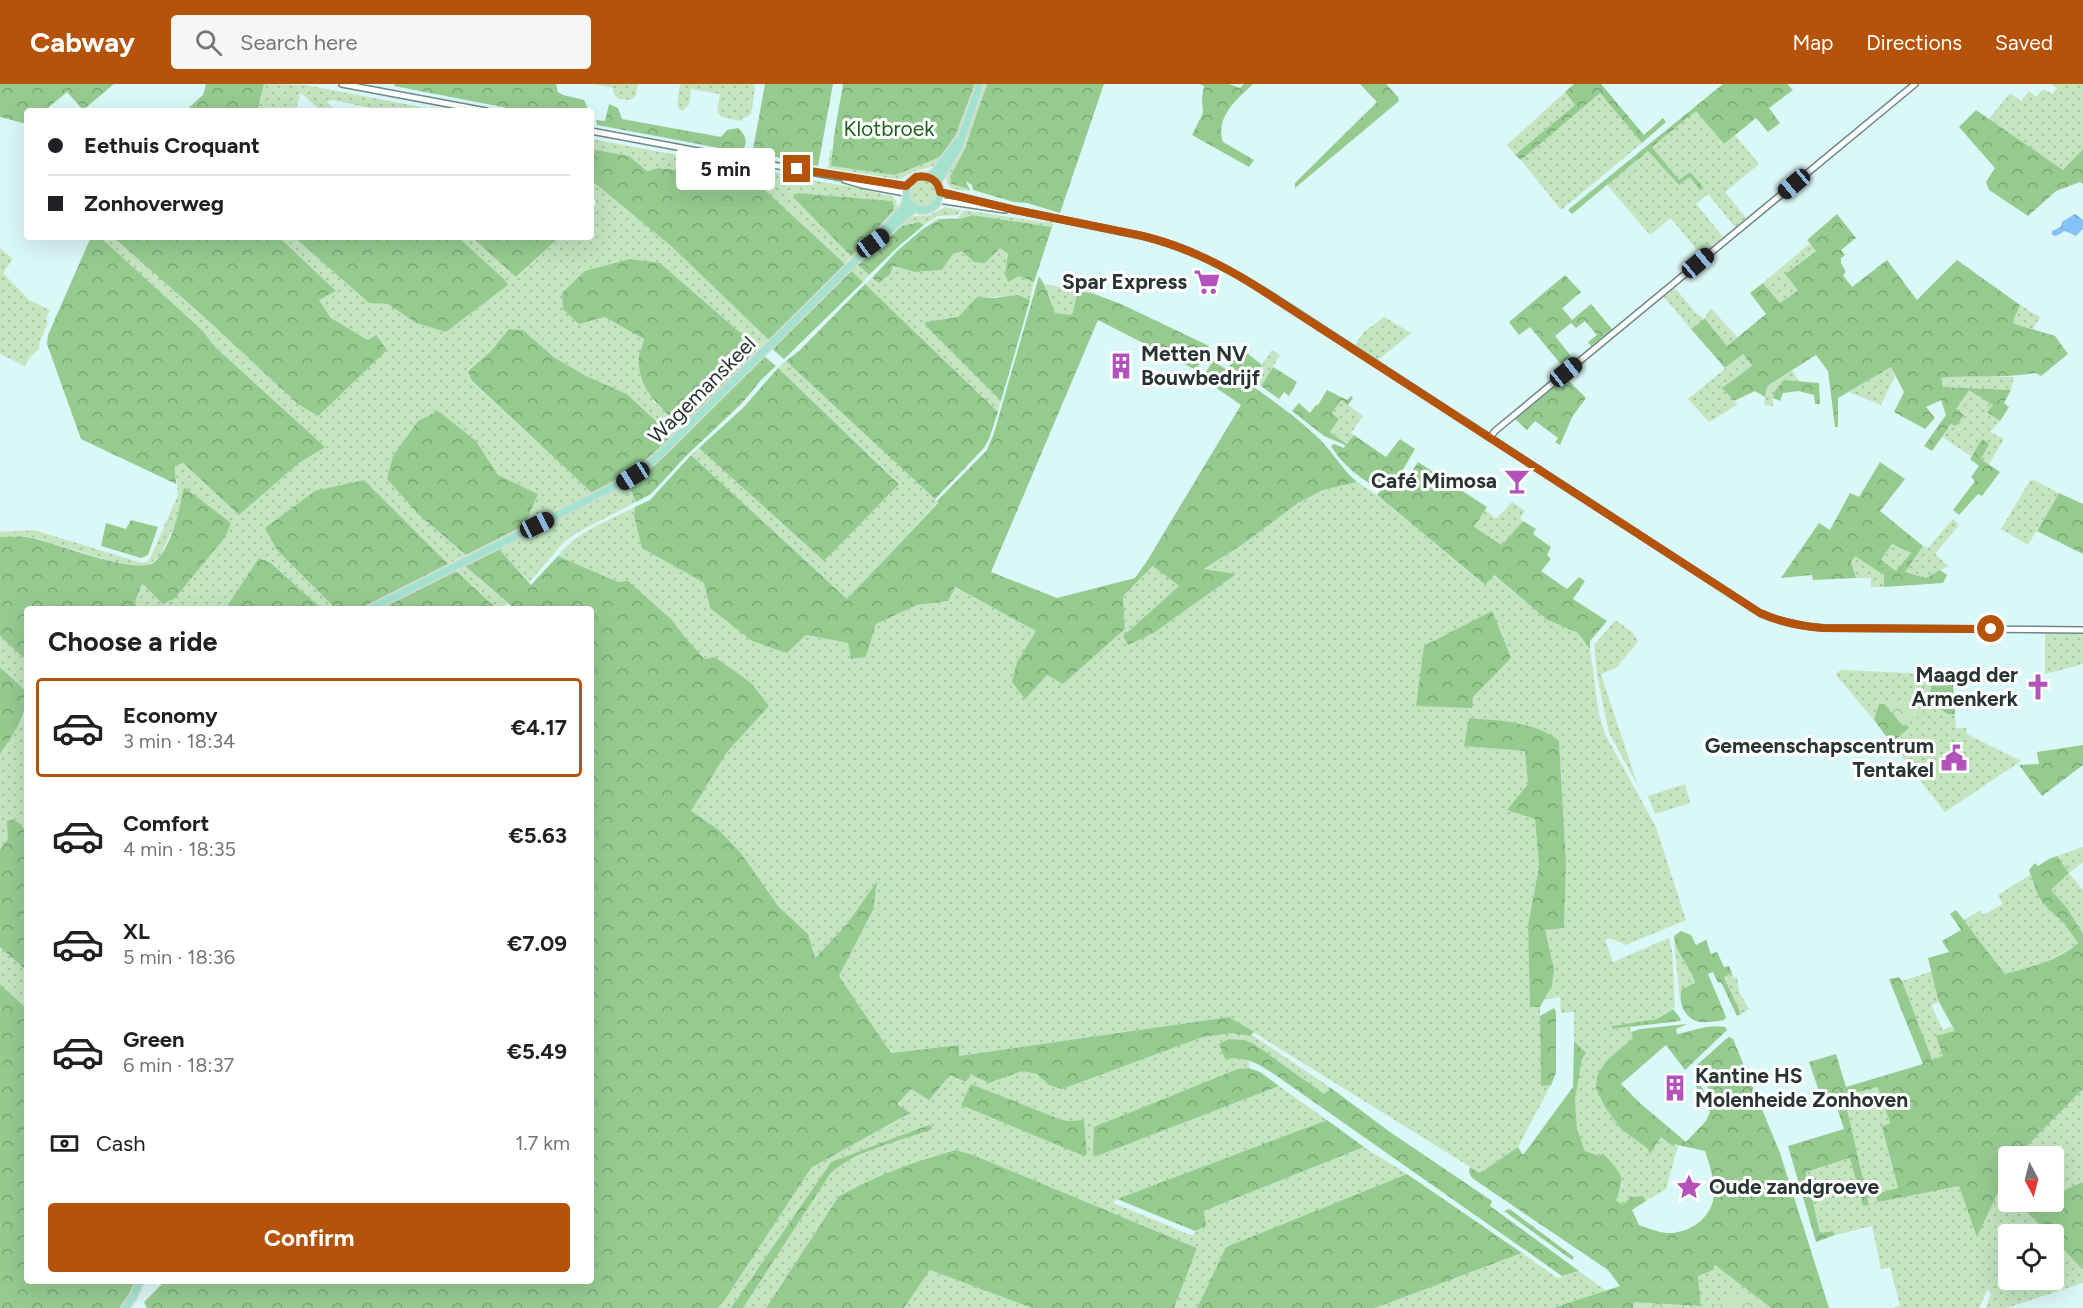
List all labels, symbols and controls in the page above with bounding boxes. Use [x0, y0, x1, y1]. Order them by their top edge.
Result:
search box [171, 15, 591, 69]
text: Cabway [30, 25, 135, 59]
icon: search [192, 26, 225, 59]
text: Search here [240, 29, 357, 56]
text: Map [1792, 30, 1833, 55]
text: Directions [1866, 30, 1962, 55]
text: Saved [1995, 30, 2053, 55]
park label: Klotbroek [844, 116, 935, 141]
text: Eethuis Croquant [84, 132, 260, 159]
callout: 5 min [677, 148, 776, 190]
route end [783, 155, 810, 182]
text: 5 min [700, 157, 751, 181]
car [1774, 166, 1814, 202]
text: Zonhoverweg [84, 190, 224, 217]
car [853, 225, 893, 261]
car [1678, 245, 1718, 281]
supermarket icon: Spar Express [1192, 267, 1222, 297]
place label: Spar Express [1062, 269, 1187, 294]
street label: Wagemanskeel [643, 331, 760, 448]
place label: Metten NV Bouwbedrijf [1141, 341, 1261, 390]
building icon: Metten NV Bouwbedrijf [1106, 351, 1136, 381]
car [1546, 354, 1586, 390]
car [613, 459, 653, 493]
bar icon: Café Mimosa [1502, 466, 1532, 496]
place label: Café Mimosa [1371, 468, 1497, 493]
car [517, 509, 557, 541]
route start [1977, 615, 2004, 642]
text: Choose a ride [48, 625, 217, 658]
place label: Maagd der Armenkerk [1912, 662, 2019, 711]
church icon: Maagd der Armenkerk [2023, 672, 2053, 702]
icon: car [51, 701, 105, 755]
text: Economy [123, 702, 218, 729]
text: €4.17 [511, 714, 567, 741]
text: 3 min · 18:34 [123, 729, 236, 753]
place label: Gemeenschapscentrum Tentakel [1705, 733, 1934, 782]
public building icon: Gemeenschapscentrum Tentakel [1939, 743, 1969, 773]
icon: car [51, 809, 105, 863]
text: Comfort [123, 810, 209, 837]
text: €5.63 [508, 822, 567, 849]
text: 4 min · 18:35 [123, 837, 236, 861]
icon: car [51, 917, 105, 971]
text: XL [123, 918, 150, 945]
text: €7.09 [507, 930, 567, 957]
text: 5 min · 18:36 [123, 945, 235, 969]
icon: car [51, 1025, 105, 1079]
text: Green [123, 1026, 185, 1053]
text: €5.49 [507, 1038, 567, 1065]
text: 6 min · 18:37 [123, 1053, 234, 1077]
place label: Kantine HS Molenheide Zonhoven [1695, 1063, 1908, 1112]
building icon: Kantine HS Molenheide Zonhoven [1660, 1073, 1690, 1103]
icon: cash [48, 1127, 81, 1160]
text: Cash [96, 1130, 146, 1157]
text: 1.7 km [515, 1131, 570, 1155]
north arrow [1998, 1146, 2064, 1212]
map controls [1998, 1146, 2064, 1290]
place icon: Oude zandgroeve [1674, 1172, 1704, 1202]
place label: Oude zandgroeve [1709, 1174, 1880, 1199]
button: Confirm [48, 1203, 570, 1272]
button: locate [1998, 1224, 2064, 1290]

